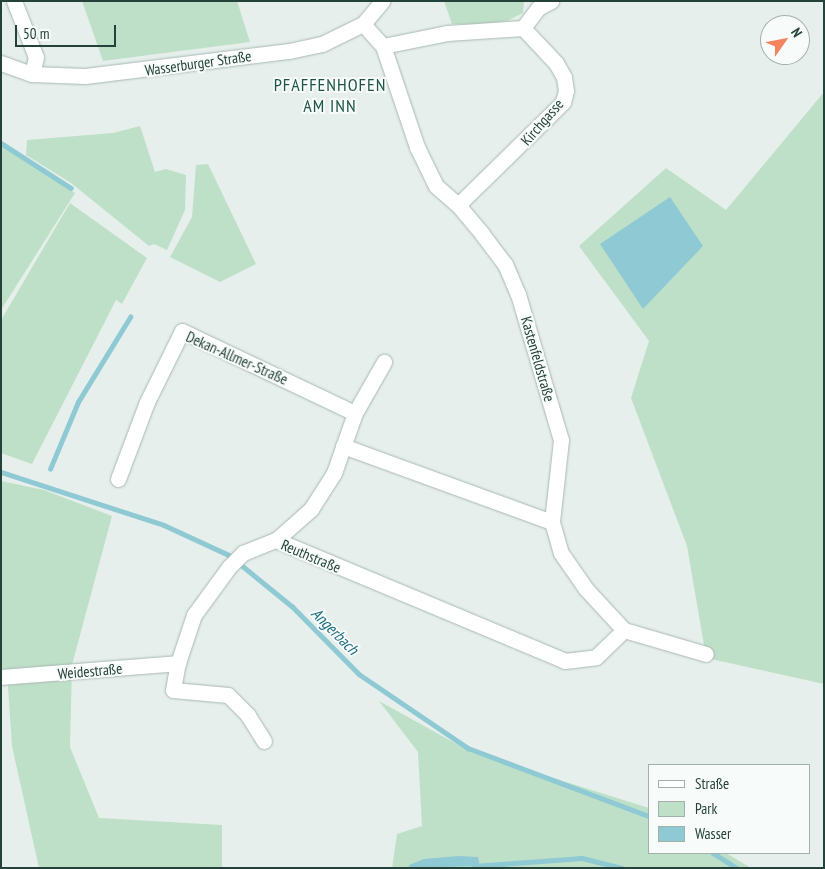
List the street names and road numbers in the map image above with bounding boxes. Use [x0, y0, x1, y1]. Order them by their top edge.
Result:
street label: Wasserburger Straße [144, 47, 252, 79]
street label: Kirchgasse [517, 95, 567, 149]
street label: Kastenfeldstraße [517, 314, 559, 404]
street label: Dekan-Allmer-Straße [183, 328, 291, 388]
street label: Reuthstraße [279, 535, 343, 577]
street label: Weidestraße [57, 659, 123, 683]

